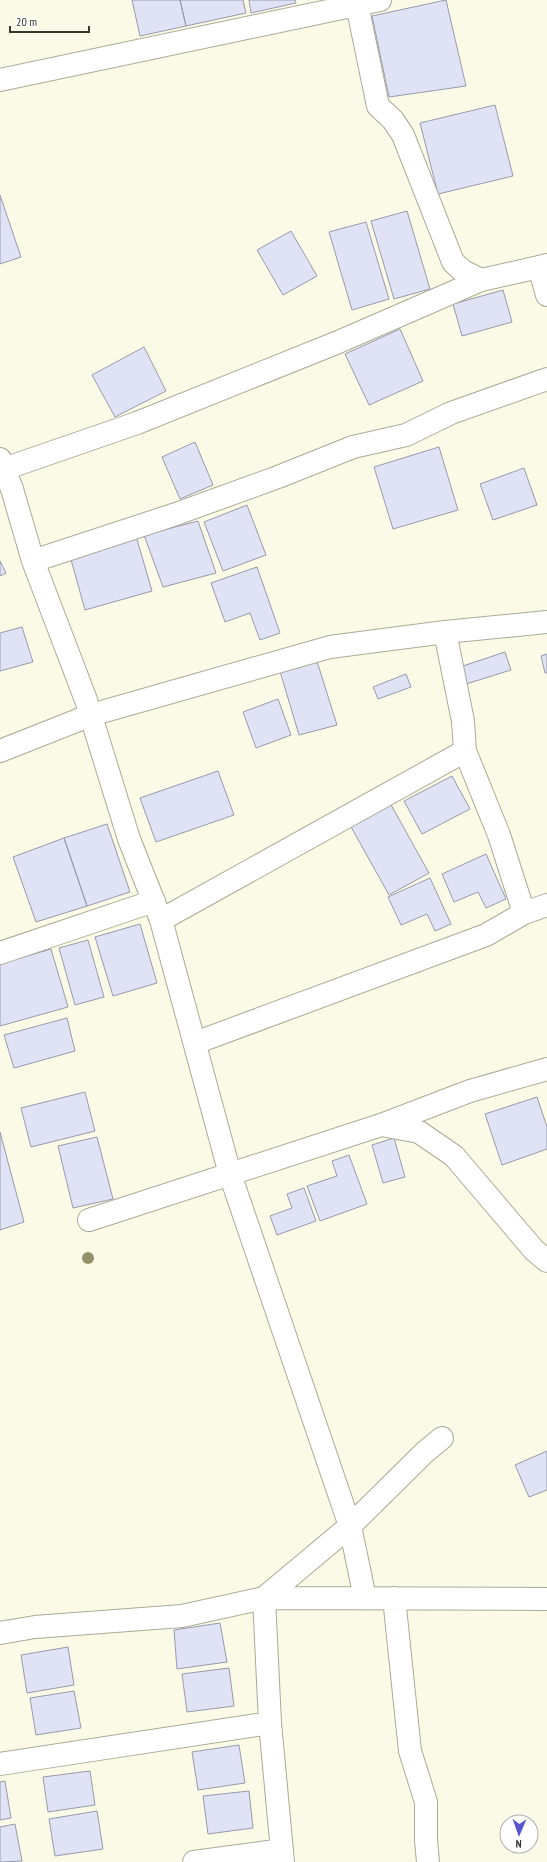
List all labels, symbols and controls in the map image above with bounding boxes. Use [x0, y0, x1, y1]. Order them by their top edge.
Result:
scale bar [10, 8, 89, 34]
text: 20 m [16, 14, 37, 29]
north arrow [499, 1814, 539, 1854]
text: N [515, 1837, 522, 1851]

